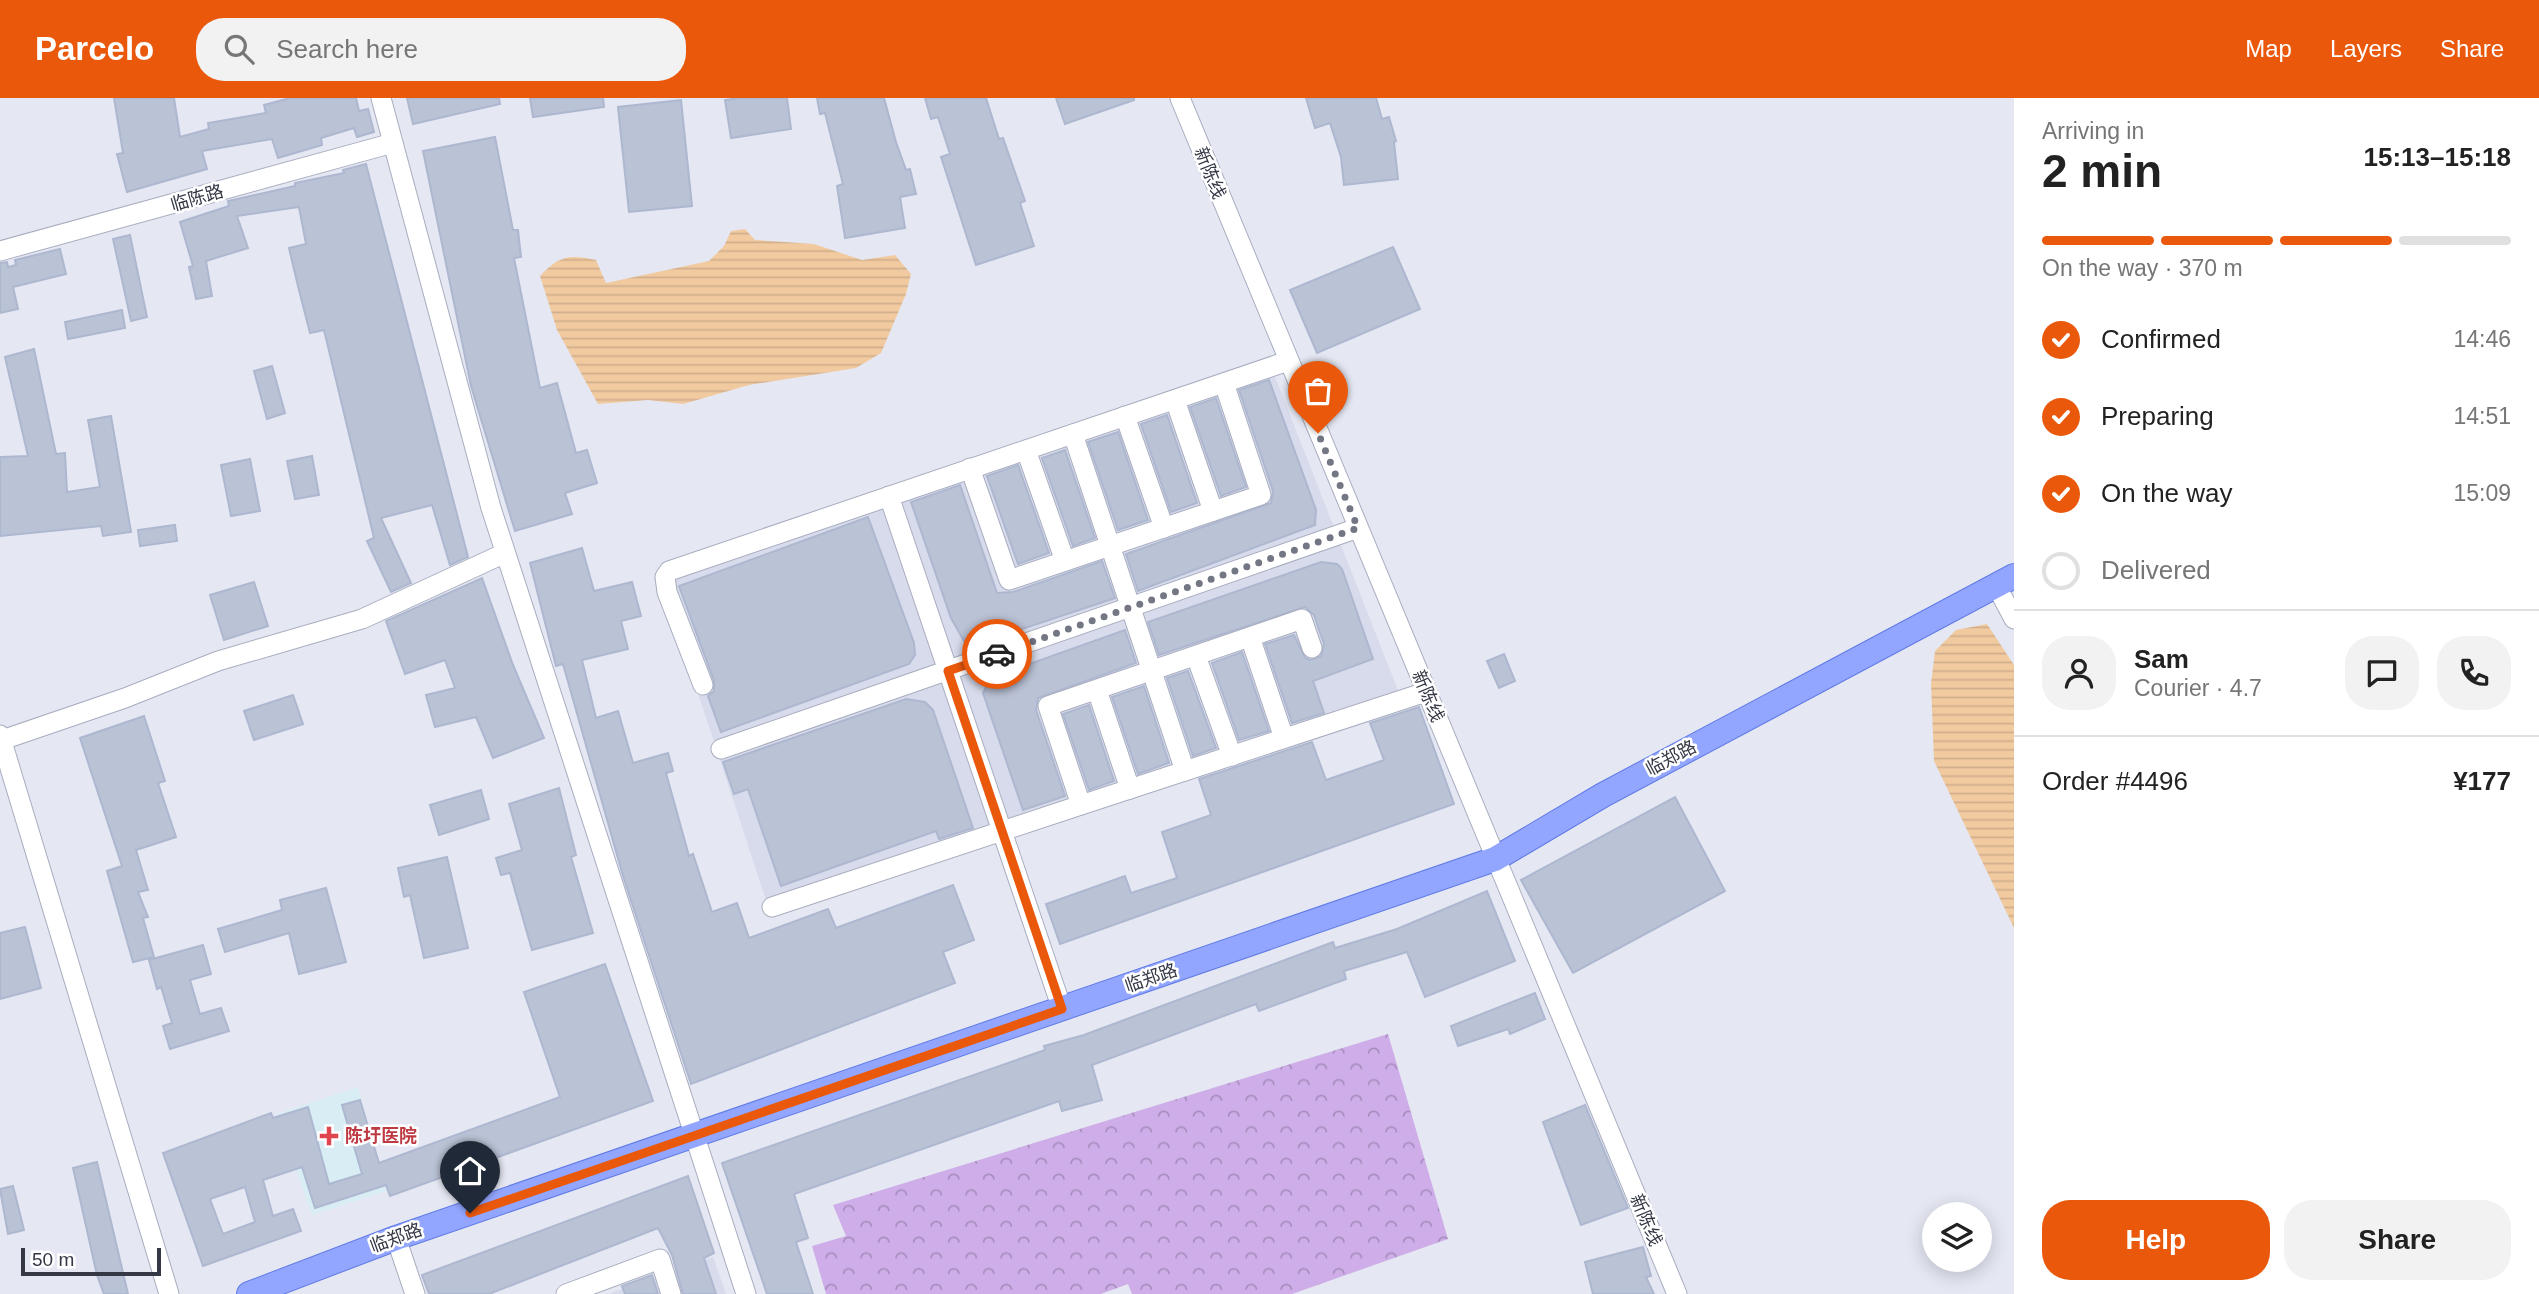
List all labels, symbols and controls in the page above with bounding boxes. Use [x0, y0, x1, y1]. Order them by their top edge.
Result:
search box [196, 18, 686, 81]
text: Parcelo [35, 30, 154, 67]
icon: search [220, 30, 258, 68]
text: Search here [276, 34, 418, 64]
text: Map [2245, 35, 2292, 62]
text: Layers [2330, 35, 2402, 62]
text: Share [2440, 35, 2504, 62]
text: Arriving in [2042, 118, 2144, 144]
text: 15:13–15:18 [2364, 142, 2511, 172]
street label: 新陈线 [1191, 144, 1229, 202]
text: 2 min [2042, 145, 2162, 197]
street label: 临陈路 [168, 181, 226, 215]
text: On the way · 370 m [2042, 255, 2243, 281]
icon: check [2042, 321, 2080, 359]
text: Confirmed [2101, 324, 2221, 354]
text: 14:46 [2453, 326, 2511, 352]
pin [1288, 361, 1348, 433]
icon: bag [1299, 372, 1337, 410]
icon: check [2042, 398, 2080, 436]
text: Preparing [2101, 401, 2214, 431]
text: 14:51 [2453, 403, 2511, 429]
icon: check [2042, 475, 2080, 513]
text: On the way [2101, 478, 2233, 508]
text: 15:09 [2453, 480, 2511, 506]
text: Delivered [2101, 555, 2211, 585]
courier [962, 619, 1032, 689]
icon: car [978, 635, 1016, 673]
button: person [2042, 636, 2116, 710]
button: chat [2345, 636, 2419, 710]
button: phone [2437, 636, 2511, 710]
text: Sam [2134, 644, 2189, 674]
street label: 新陈线 [1408, 667, 1448, 725]
text: Courier · 4.7 [2134, 675, 2262, 701]
street label: 临郑路 [1642, 736, 1700, 780]
text: Order #4496 [2042, 766, 2188, 796]
text: ¥177 [2453, 766, 2511, 796]
street label: 临郑路 [1122, 960, 1180, 996]
marker: 陈圩医院 [319, 1126, 339, 1146]
place label: 陈圩医院 [345, 1126, 417, 1146]
pin [440, 1141, 500, 1213]
icon: home [451, 1152, 489, 1190]
street label: 新陈线 [1626, 1191, 1666, 1249]
button: Help [2042, 1200, 2270, 1280]
button: Share [2284, 1200, 2511, 1280]
map controls [1922, 1202, 1992, 1272]
button: layers [1922, 1202, 1992, 1272]
street label: 临郑路 [367, 1219, 425, 1257]
scale bar [21, 1245, 161, 1277]
text: 50 m [32, 1249, 74, 1270]

